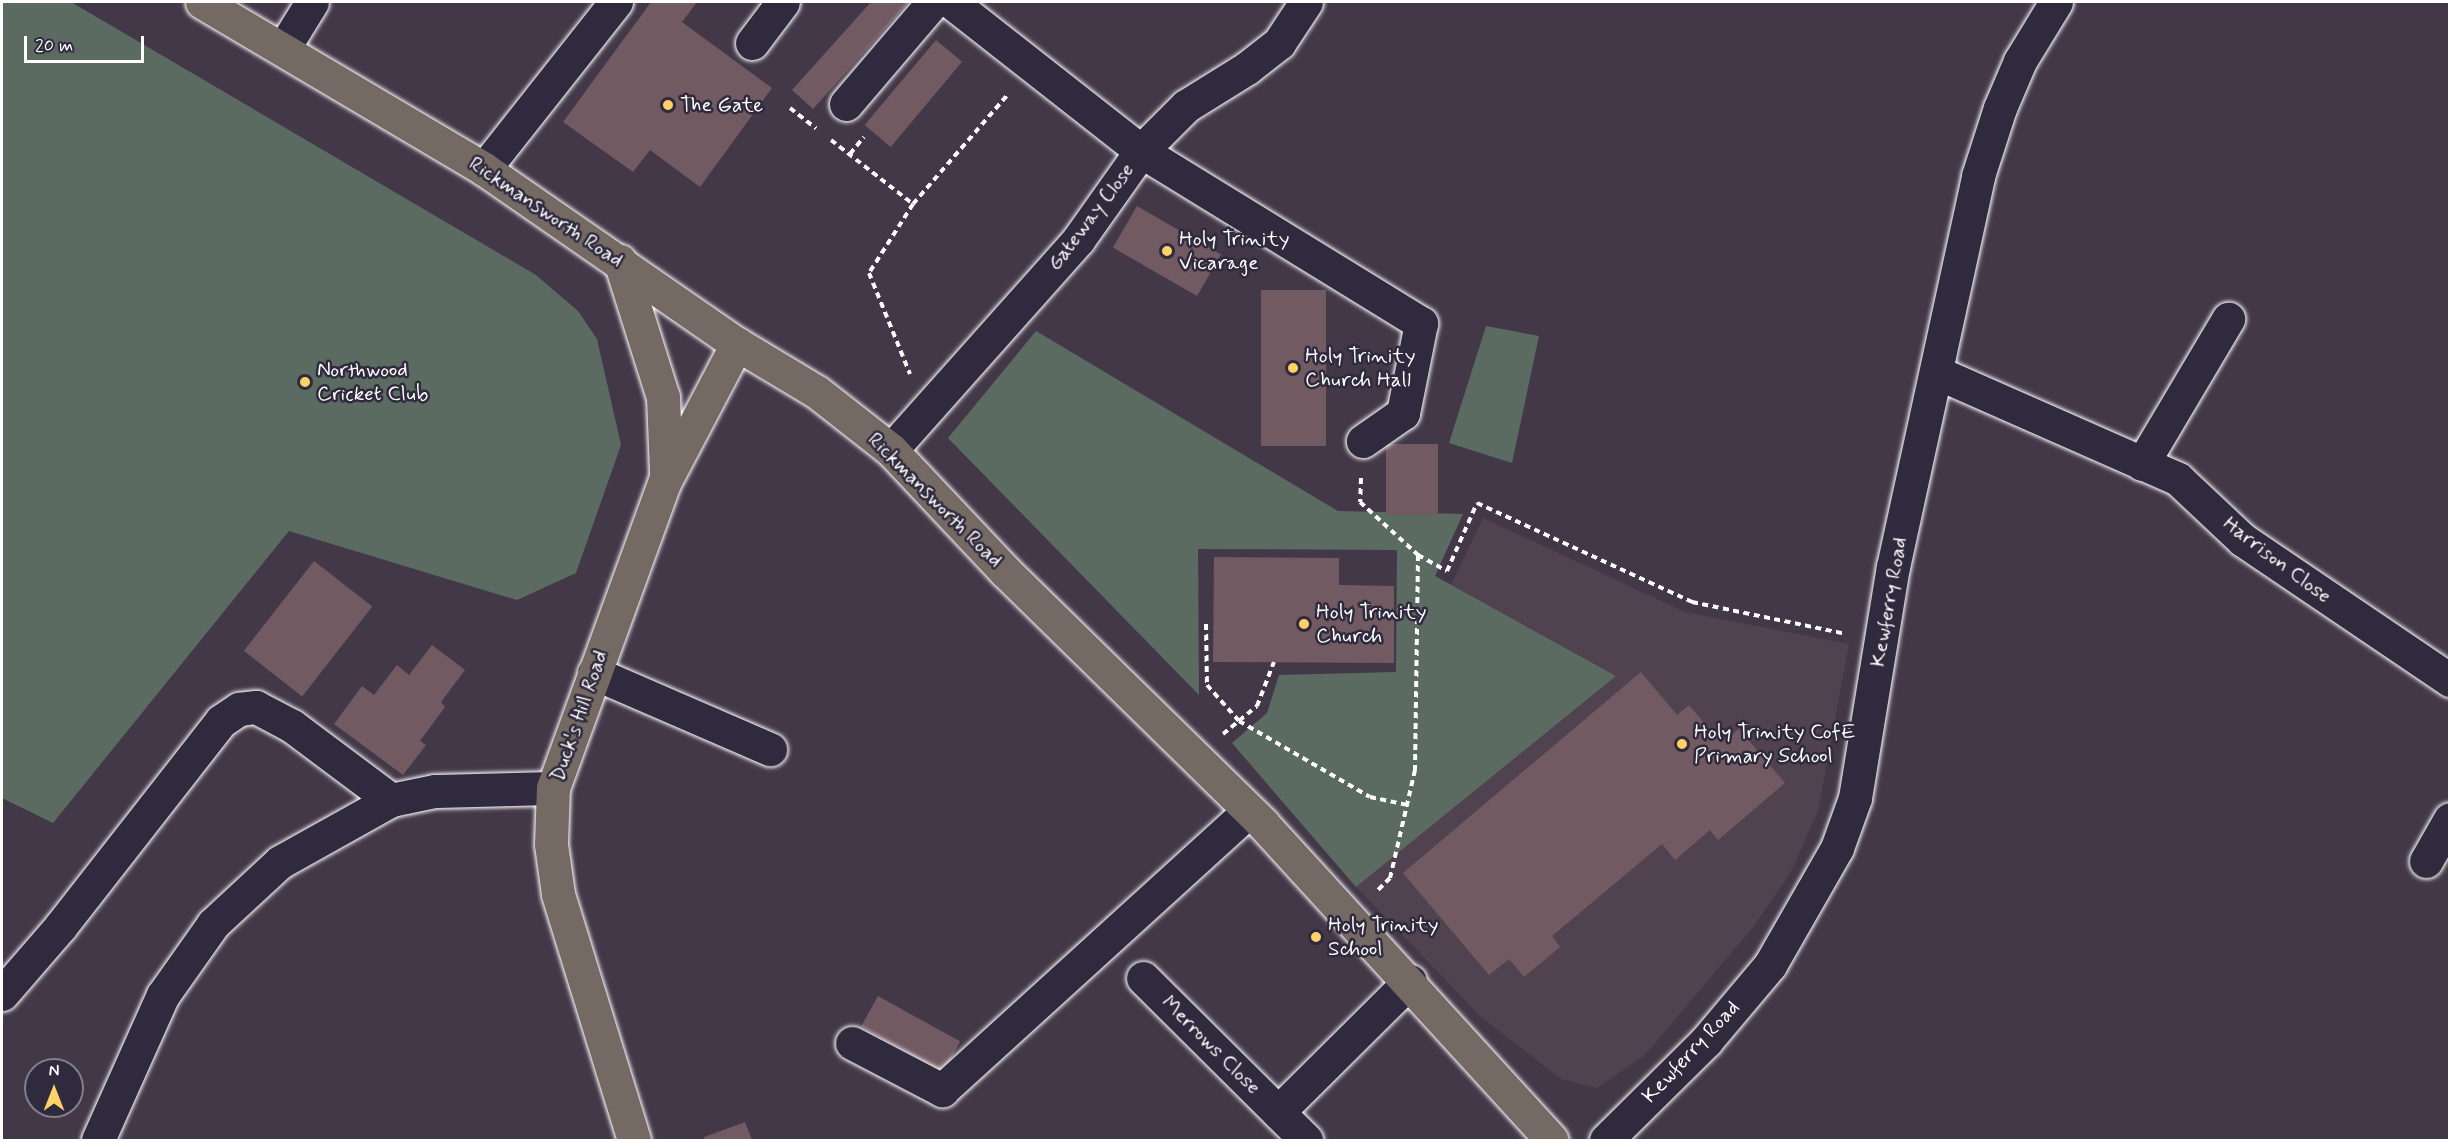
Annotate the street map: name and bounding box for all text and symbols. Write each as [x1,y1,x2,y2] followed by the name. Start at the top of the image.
[27,24,147,62] scale bar
[35,34,73,58] text: 20 m
[680,92,758,118] place label: The Gate
[661,98,675,112] marker: The Gate
[464,151,628,273] street label: Rickmansworth Road
[1041,157,1141,277] street label: Gateway Close
[1179,226,1289,276] place label: Holy Trinity Vicarage
[1160,244,1174,258] marker: Holy Trinity Vicarage
[1305,343,1415,393] place label: Holy Trinity Church Hall
[317,357,428,407] place label: Northwood Cricket Club
[1286,361,1300,375] marker: Holy Trinity Church Hall
[298,375,312,389] marker: Northwood Cricket Club
[862,427,1008,573] street label: Rickmansworth Road
[2218,511,2336,609] street label: Harrison Close
[1865,535,1913,669] street label: Kewferry Road
[1316,599,1426,649] place label: Holy Trinity Church
[1297,617,1311,631] marker: Holy Trinity Church
[544,646,614,786] street label: Duck's Hill Road
[1694,719,1858,769] place label: Holy Trinity CofE Primary School
[1675,737,1689,751] marker: Holy Trinity CofE Primary School
[1328,912,1438,962] place label: Holy Trinity School
[1309,930,1323,944] marker: Holy Trinity School
[1156,990,1266,1100] street label: Merrows Close
[1637,995,1745,1109] street label: Kewferry Road
[24,1058,84,1118] north arrow
[49,1061,59,1082] text: N

